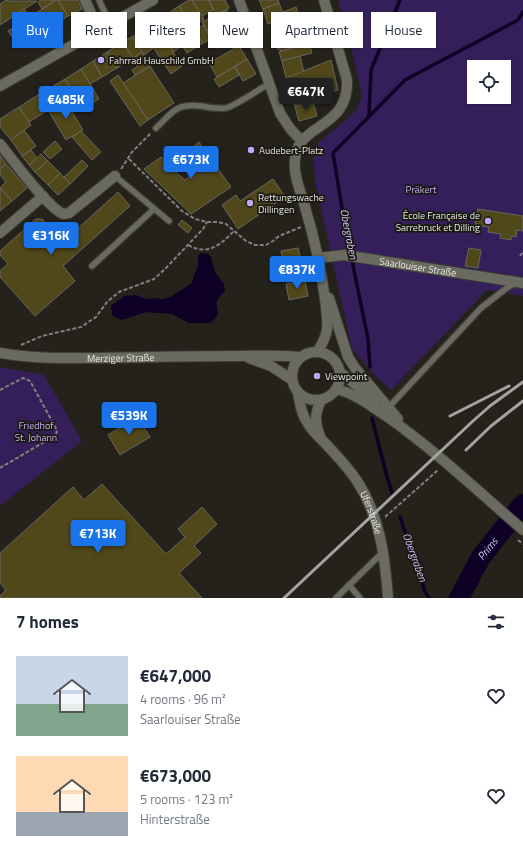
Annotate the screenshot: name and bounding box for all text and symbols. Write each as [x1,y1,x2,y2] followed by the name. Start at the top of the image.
[12,12,63,48] chip: Buy
[71,12,127,48] chip: Rent
[135,12,200,48] chip: Filters
[208,12,263,48] chip: New
[271,12,363,48] chip: Apartment
[371,12,436,48] chip: House
[109,53,214,68] place label: Fahrrad Hauschild GmbH
[96,55,106,65] marker: Fahrrad Hauschild GmbH
[467,60,511,104] map controls
[467,60,511,104] button: locate
[278,78,334,112] pin: €647K
[288,81,324,101] text: €647K
[38,86,94,120] pin: €485K
[48,89,84,109] text: €485K
[259,143,324,158] place label: Audebert-Platz
[246,145,256,155] marker: Audebert-Platz
[163,146,219,180] pin: €673K
[173,149,209,169] text: €673K
[405,182,437,197] park label: Präkert
[258,190,324,217] place label: Rettungswache Dillingen
[245,198,255,208] marker: Rettungswache Dillingen
[336,207,362,261] water label: Obergraben
[396,208,480,235] place label: École Française de Sarrebruck et Dilling
[483,216,493,226] marker: École Française de Sarrebruck et Dilling
[23,222,79,256] pin: €316K
[33,225,69,245] text: €316K
[378,254,457,280] street label: Saarlouiser Straße
[269,256,325,290] pin: €837K
[279,259,315,279] text: €837K
[87,350,155,366] street label: Merziger Straße
[325,369,368,384] place label: Viewpoint
[312,371,322,381] marker: Viewpoint
[101,402,157,436] pin: €539K
[111,405,147,425] text: €539K
[15,418,57,445] park label: Friedhof St. Johann
[356,488,386,536] street label: Uferstraße
[70,520,126,554] pin: €713K
[80,523,116,543] text: €713K
[399,530,431,584] water label: Obergraben
[473,533,502,564] water label: Prims
[16,609,79,635] text: 7 homes
[485,611,507,633] icon: filters
[140,663,211,689] text: €647,000
[48,672,96,720] icon: home
[485,685,507,707] icon: heart
[140,689,226,709] text: 4 rooms · 96 m²
[140,709,241,729] text: Saarlouiser Straße
[140,763,211,789] text: €673,000
[48,772,96,820] icon: home
[485,785,507,807] icon: heart
[140,789,233,809] text: 5 rooms · 123 m²
[140,809,210,829] text: Hinterstraße

